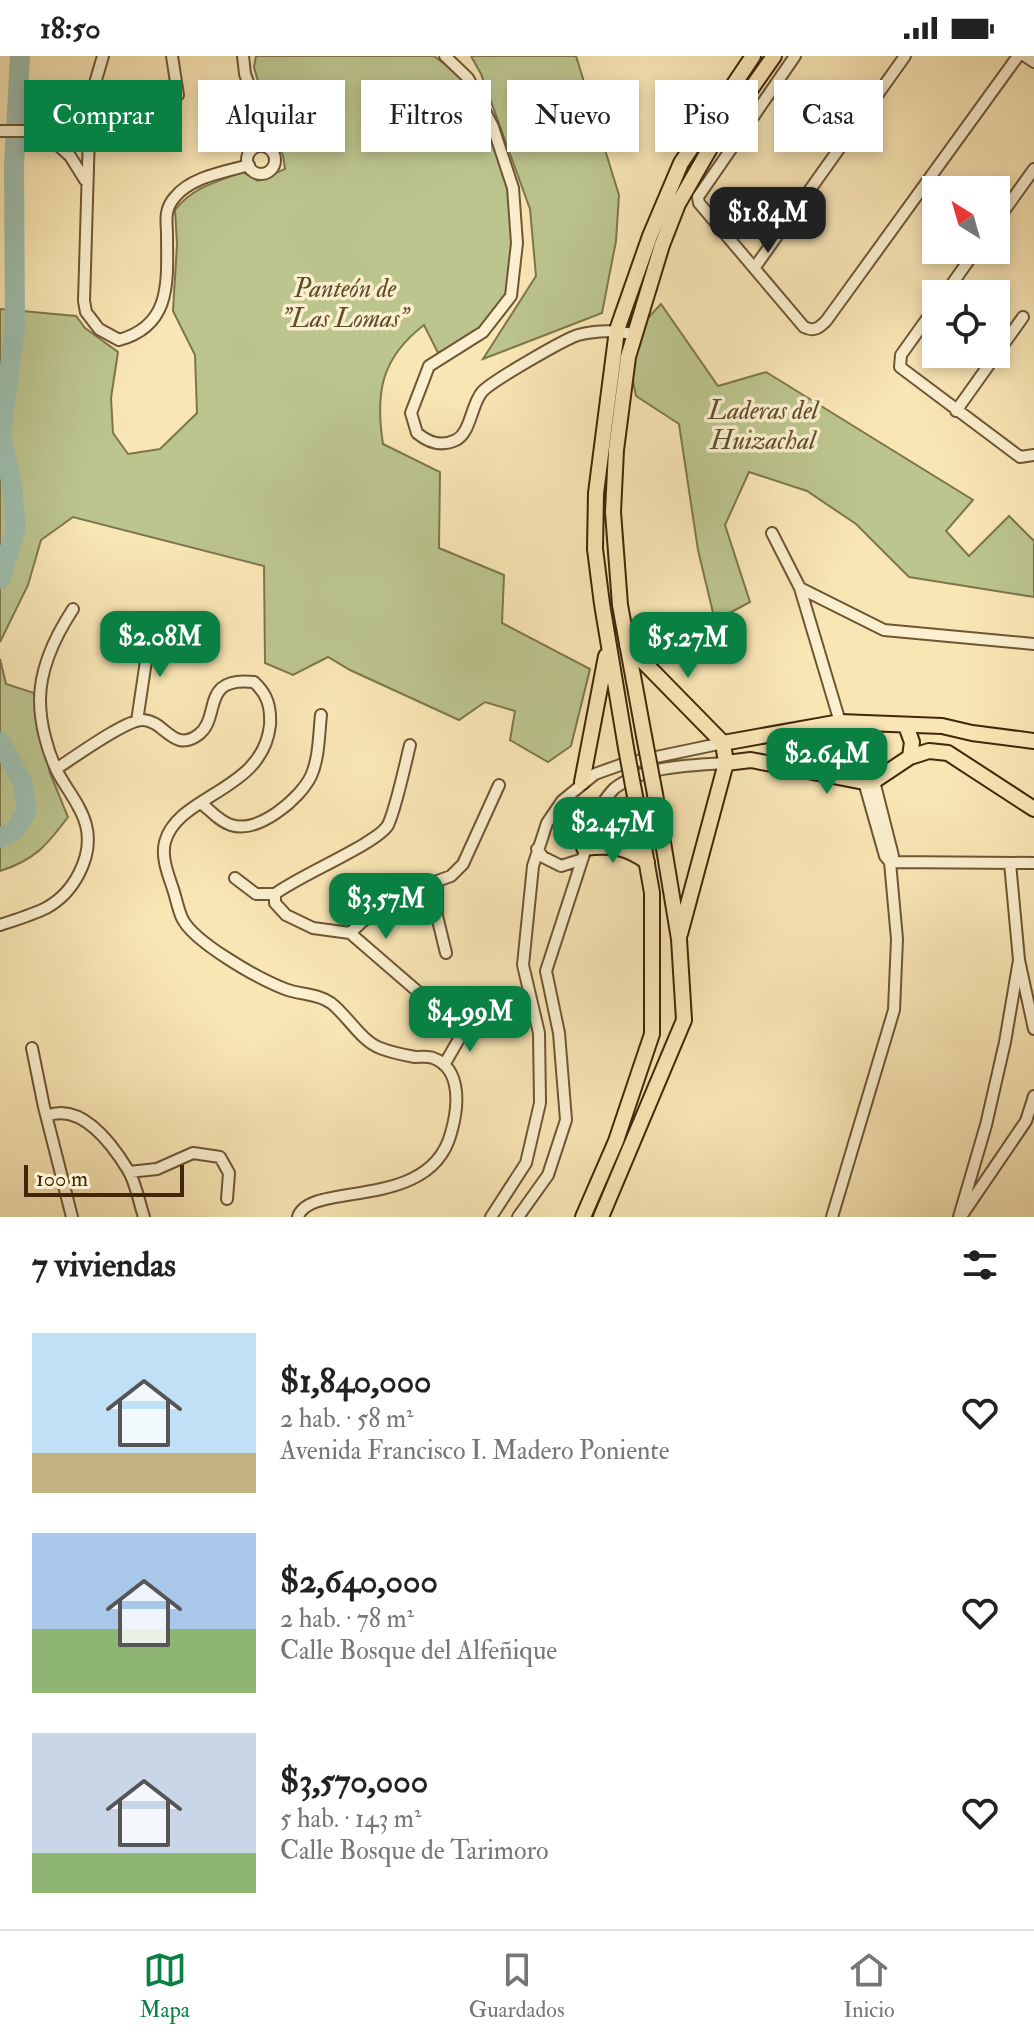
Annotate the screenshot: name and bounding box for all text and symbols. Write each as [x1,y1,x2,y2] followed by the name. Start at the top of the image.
[40,10,101,47] text: 18:50
[24,80,182,152] chip: Comprar
[198,80,345,152] chip: Alquilar
[361,80,491,152] chip: Filtros
[507,80,639,152] chip: Nuevo
[655,80,758,152] chip: Piso
[774,80,883,152] chip: Casa
[922,176,1010,264] north arrow
[922,176,1010,368] map controls
[703,187,833,255] pin: $1.84M
[728,197,808,229] text: $1.84M
[282,273,411,335] park label: Panteón de "Las Lomas"
[922,280,1010,368] button: locate
[707,395,820,457] park label: Laderas del Huizachal
[95,611,225,679] pin: $2.08M
[623,612,753,680] pin: $5.27M
[118,621,202,653] text: $2.08M
[648,622,728,654] text: $5.27M
[762,728,892,796] pin: $2.64M
[784,738,870,770] text: $2.64M
[548,797,678,865] pin: $2.47M
[571,807,655,839] text: $2.47M
[321,873,451,941] pin: $3.57M
[347,883,425,915] text: $3.57M
[405,986,535,1054] pin: $4.99M
[427,996,513,1028] text: $4.99M
[24,1161,184,1197] scale bar
[36,1165,88,1193] text: 100 m
[958,1243,1002,1287] icon: filters
[32,1244,176,1287] text: 7 viviendas
[280,1360,432,1403] text: $1,840,000
[96,1365,192,1461] icon: home
[958,1391,1002,1435] icon: heart
[280,1403,413,1435] text: 2 hab. · 58 m²
[280,1435,670,1467] text: Avenida Francisco I. Madero Poniente
[280,1560,438,1603] text: $2,640,000
[96,1565,192,1661] icon: home
[958,1591,1002,1635] icon: heart
[280,1603,414,1635] text: 2 hab. · 78 m²
[280,1635,557,1667] text: Calle Bosque del Alfeñique
[280,1760,428,1803] text: $3,570,000
[96,1765,192,1861] icon: home
[958,1791,1002,1835] icon: heart
[280,1803,421,1835] text: 5 hab. · 143 m²
[280,1835,549,1867] text: Calle Bosque de Tarimoro
[139,1948,190,2024] tab: Mapa
[469,1948,565,2024] tab: Guardados
[843,1948,895,2024] tab: Inicio

